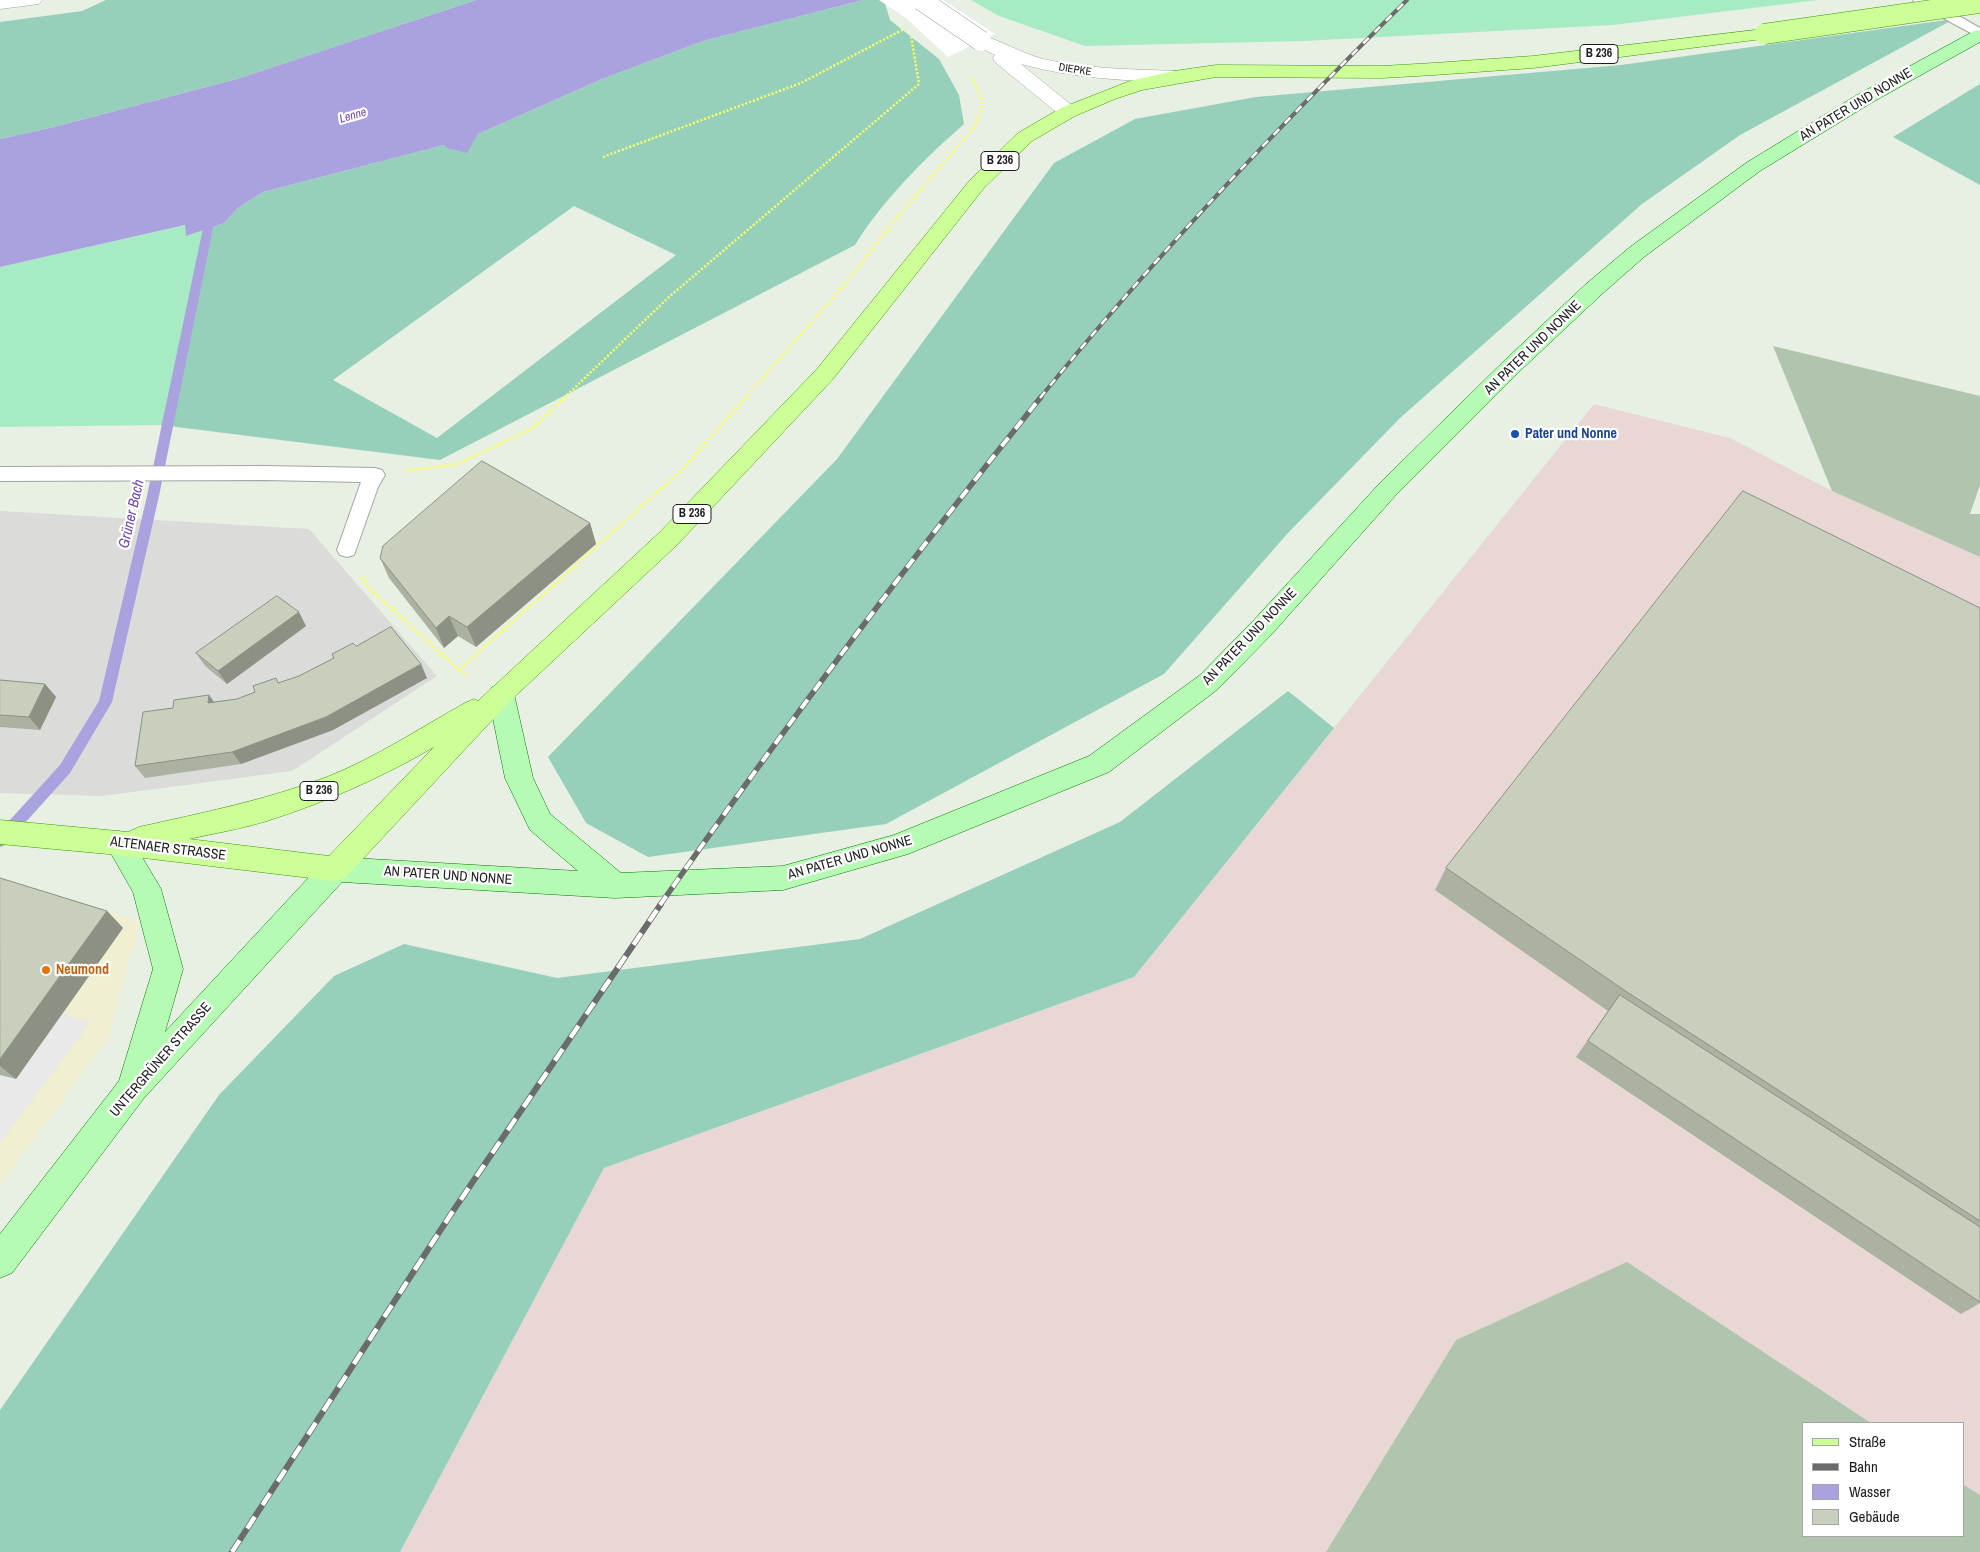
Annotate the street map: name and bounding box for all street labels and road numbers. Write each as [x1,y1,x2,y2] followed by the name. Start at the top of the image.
[1580,44,1618,64] road number: B 236
[1058,61,1092,79] street label: DIEPKE
[1797,65,1915,145] street label: AN PATER UND NONNE
[981,152,1019,170] road number: B 236
[1481,297,1585,399] street label: AN PATER UND NONNE
[673,504,711,524] road number: B 236
[1199,585,1301,689] street label: AN PATER UND NONNE
[300,781,338,800] road number: B 236
[786,832,914,884] street label: AN PATER UND NONNE
[109,834,227,864] street label: ALTENAER STRASSE
[383,863,513,889] street label: AN PATER UND NONNE
[107,999,215,1121] street label: UNTERGRÜNER STRASSE

